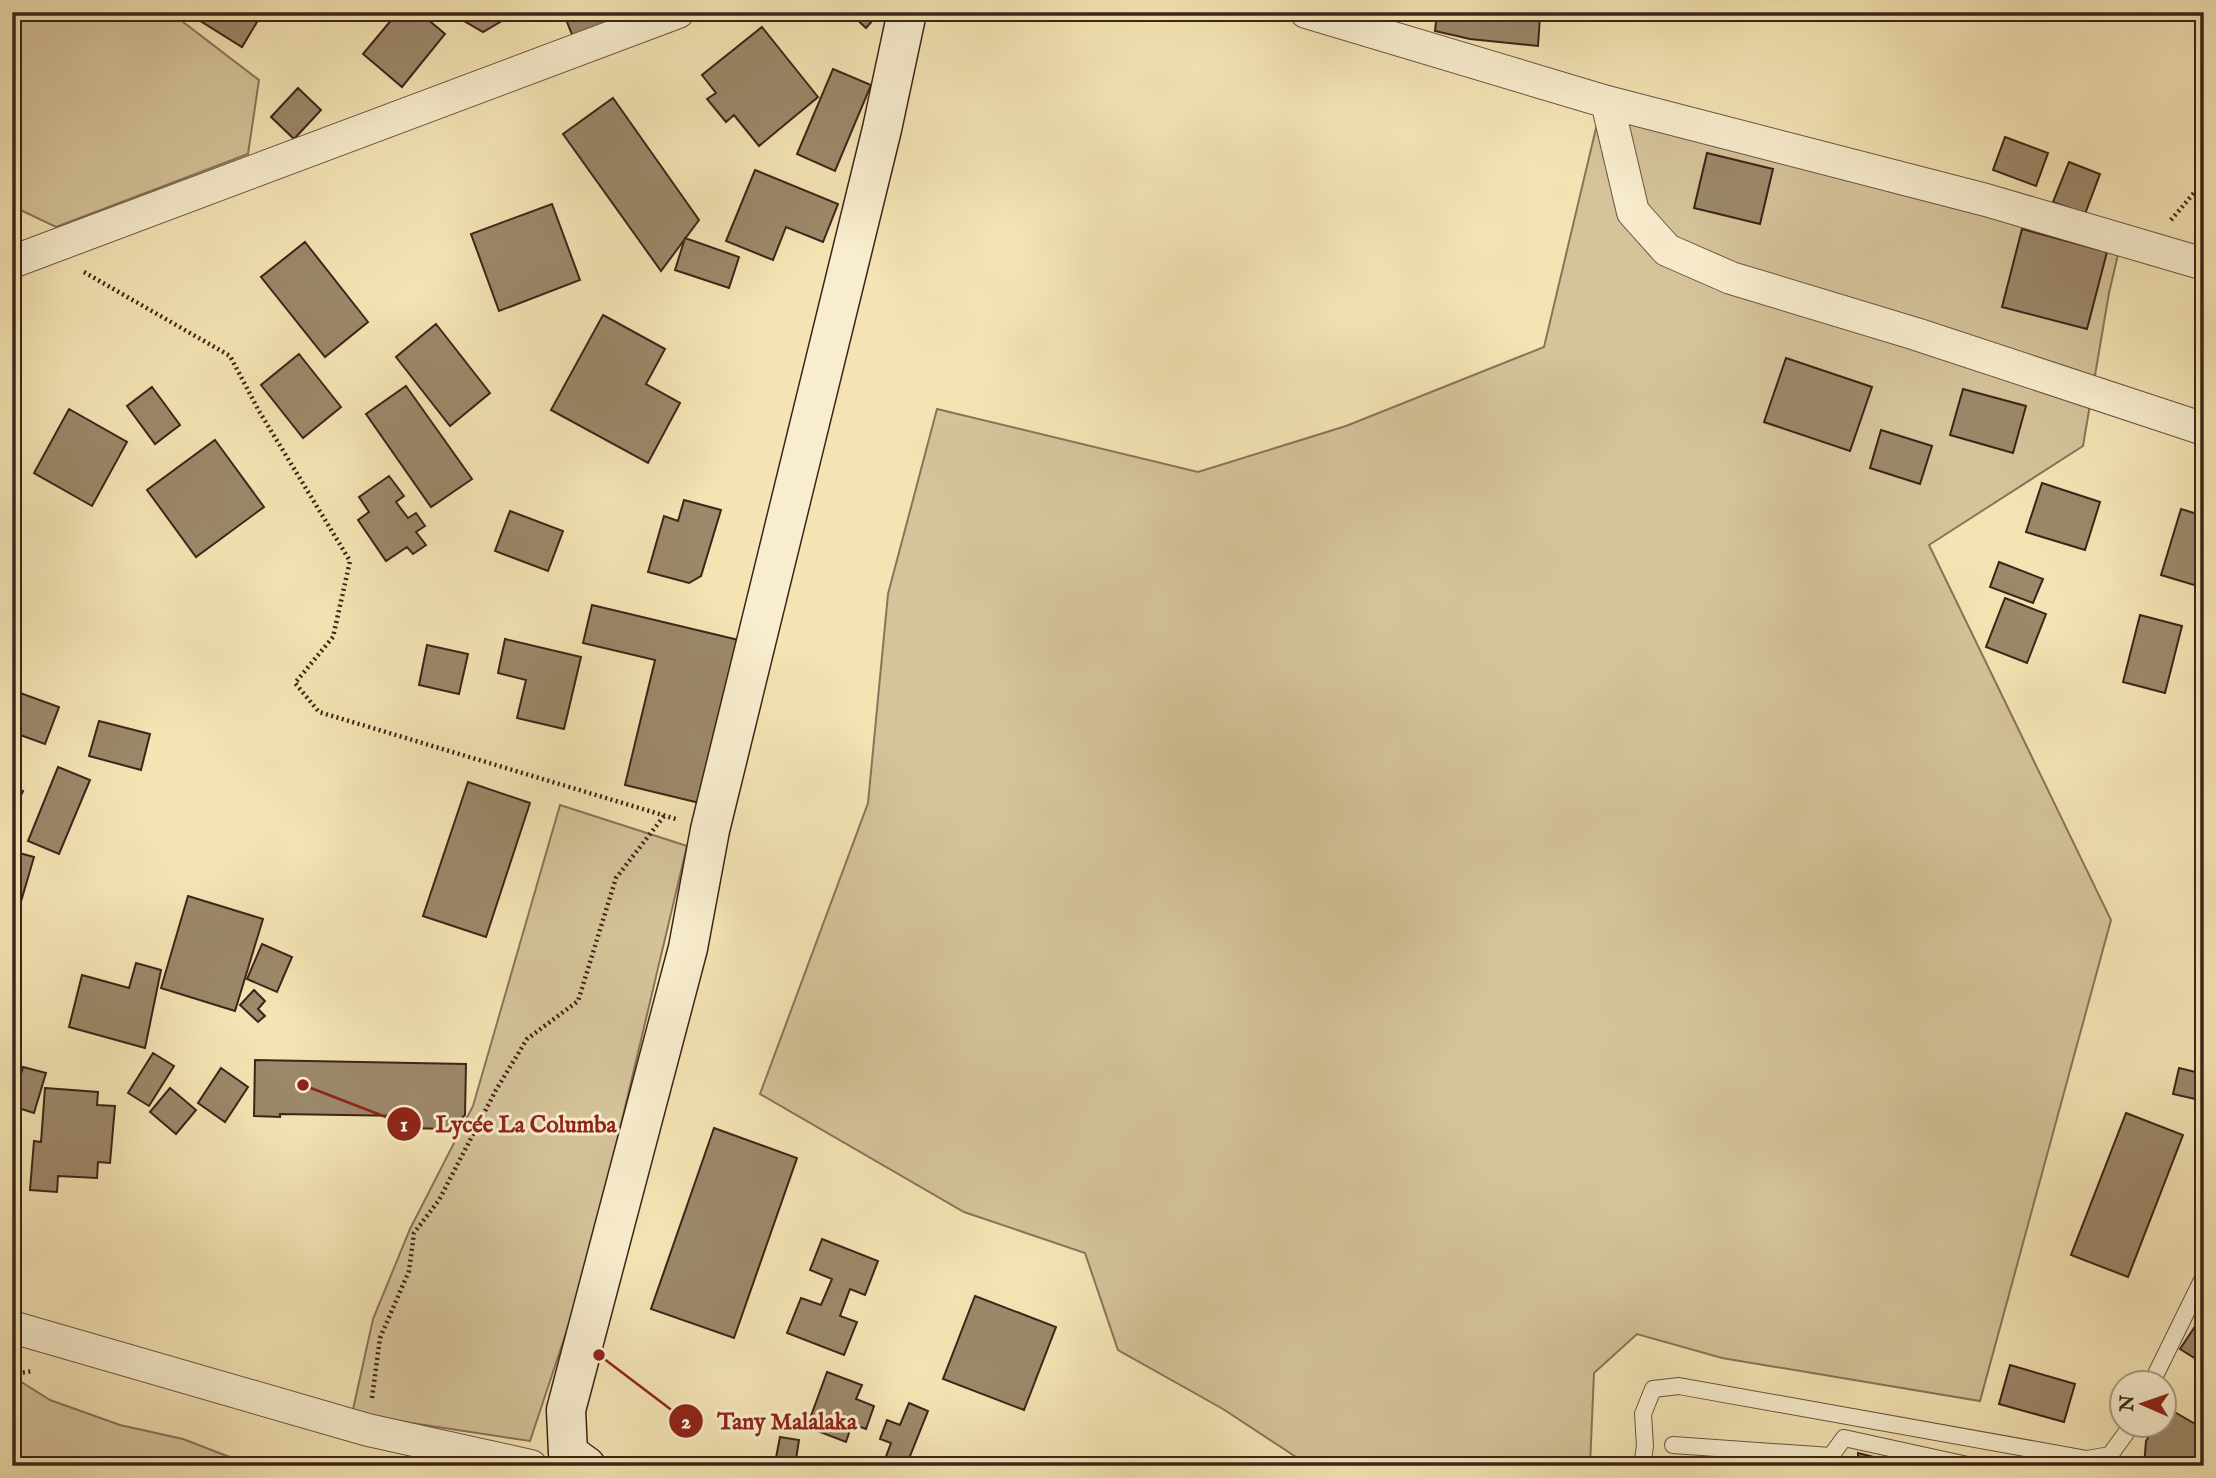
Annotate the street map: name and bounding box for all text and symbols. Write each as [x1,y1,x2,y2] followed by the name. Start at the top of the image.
[386,1102,630,1146] callout: Lycée La Columba
[435,1111,618,1140] text: Lycée La Columba
[400,1112,408,1139] text: 1
[2108,1370,2178,1440] north arrow
[2116,1394,2140,1413] text: N
[668,1399,871,1443] callout: Tany Malalaka
[716,1408,858,1437] text: Tany Malalaka
[681,1409,691,1436] text: 2

